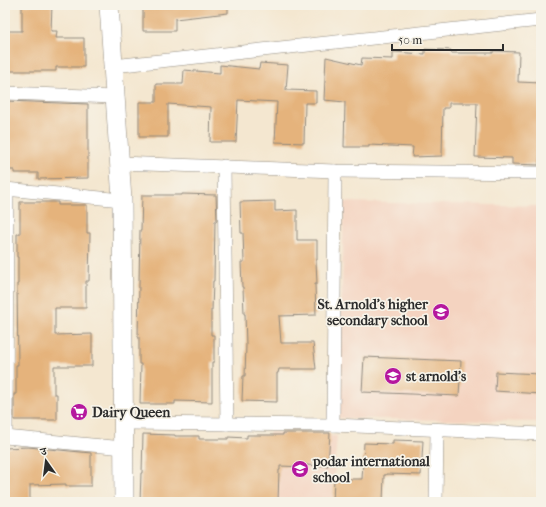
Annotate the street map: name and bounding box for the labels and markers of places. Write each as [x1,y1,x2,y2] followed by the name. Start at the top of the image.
[317,296,429,329] place label: St. Arnold's higher secondary school
[431,302,451,322] school or university icon: St. Arnold's higher secondary school
[383,366,403,386] school or university icon: st arnold's
[406,368,467,385] place label: st arnold's
[69,402,89,422] supermarket icon: Dairy Queen
[92,404,171,421] place label: Dairy Queen
[312,453,430,486] place label: podar international school
[290,459,310,479] school or university icon: podar international school

